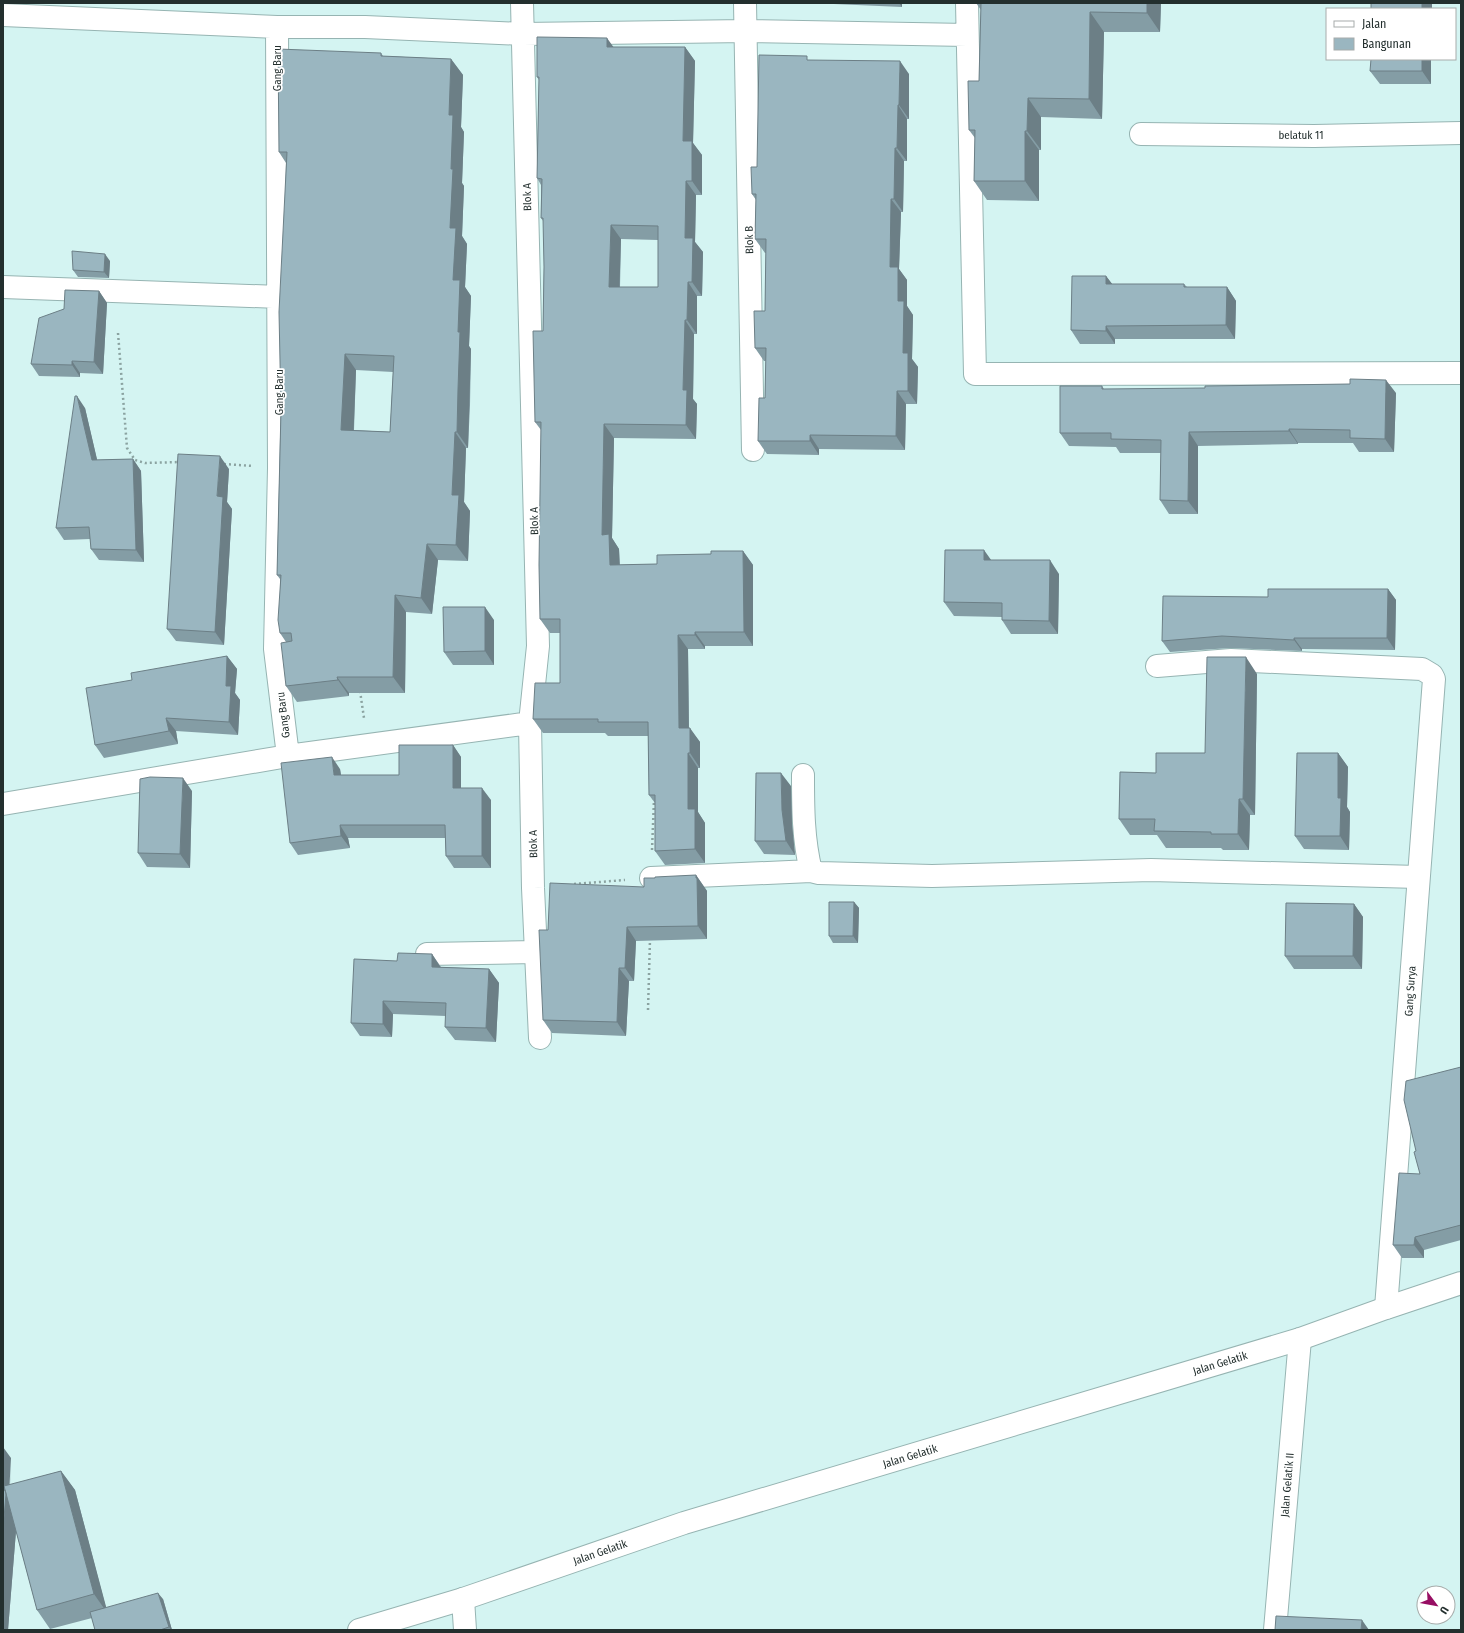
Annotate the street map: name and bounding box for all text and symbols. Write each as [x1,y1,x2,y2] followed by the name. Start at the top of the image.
[1326,8,1456,60] legend
[1362,17,1386,31] text: Jalan
[1362,37,1411,51] text: Bangunan
[271,45,284,91] street label: Gang Baru
[1278,129,1324,142] street label: belatuk 11
[521,183,534,211] street label: Blok A
[743,226,756,254] street label: Blok B
[273,369,286,415] street label: Gang Baru
[528,507,541,535] street label: Blok A
[274,691,293,739] street label: Gang Baru
[527,830,540,858] street label: Blok A
[1402,965,1419,1017] street label: Gang Surya
[1191,1349,1250,1378] street label: Jalan Gelatik
[881,1442,940,1471] street label: Jalan Gelatik
[1278,1452,1297,1518] street label: Jalan Gelatik II
[571,1537,630,1568] street label: Jalan Gelatik
[1416,1585,1456,1625] north arrow
[1437,1604,1451,1616] text: U

